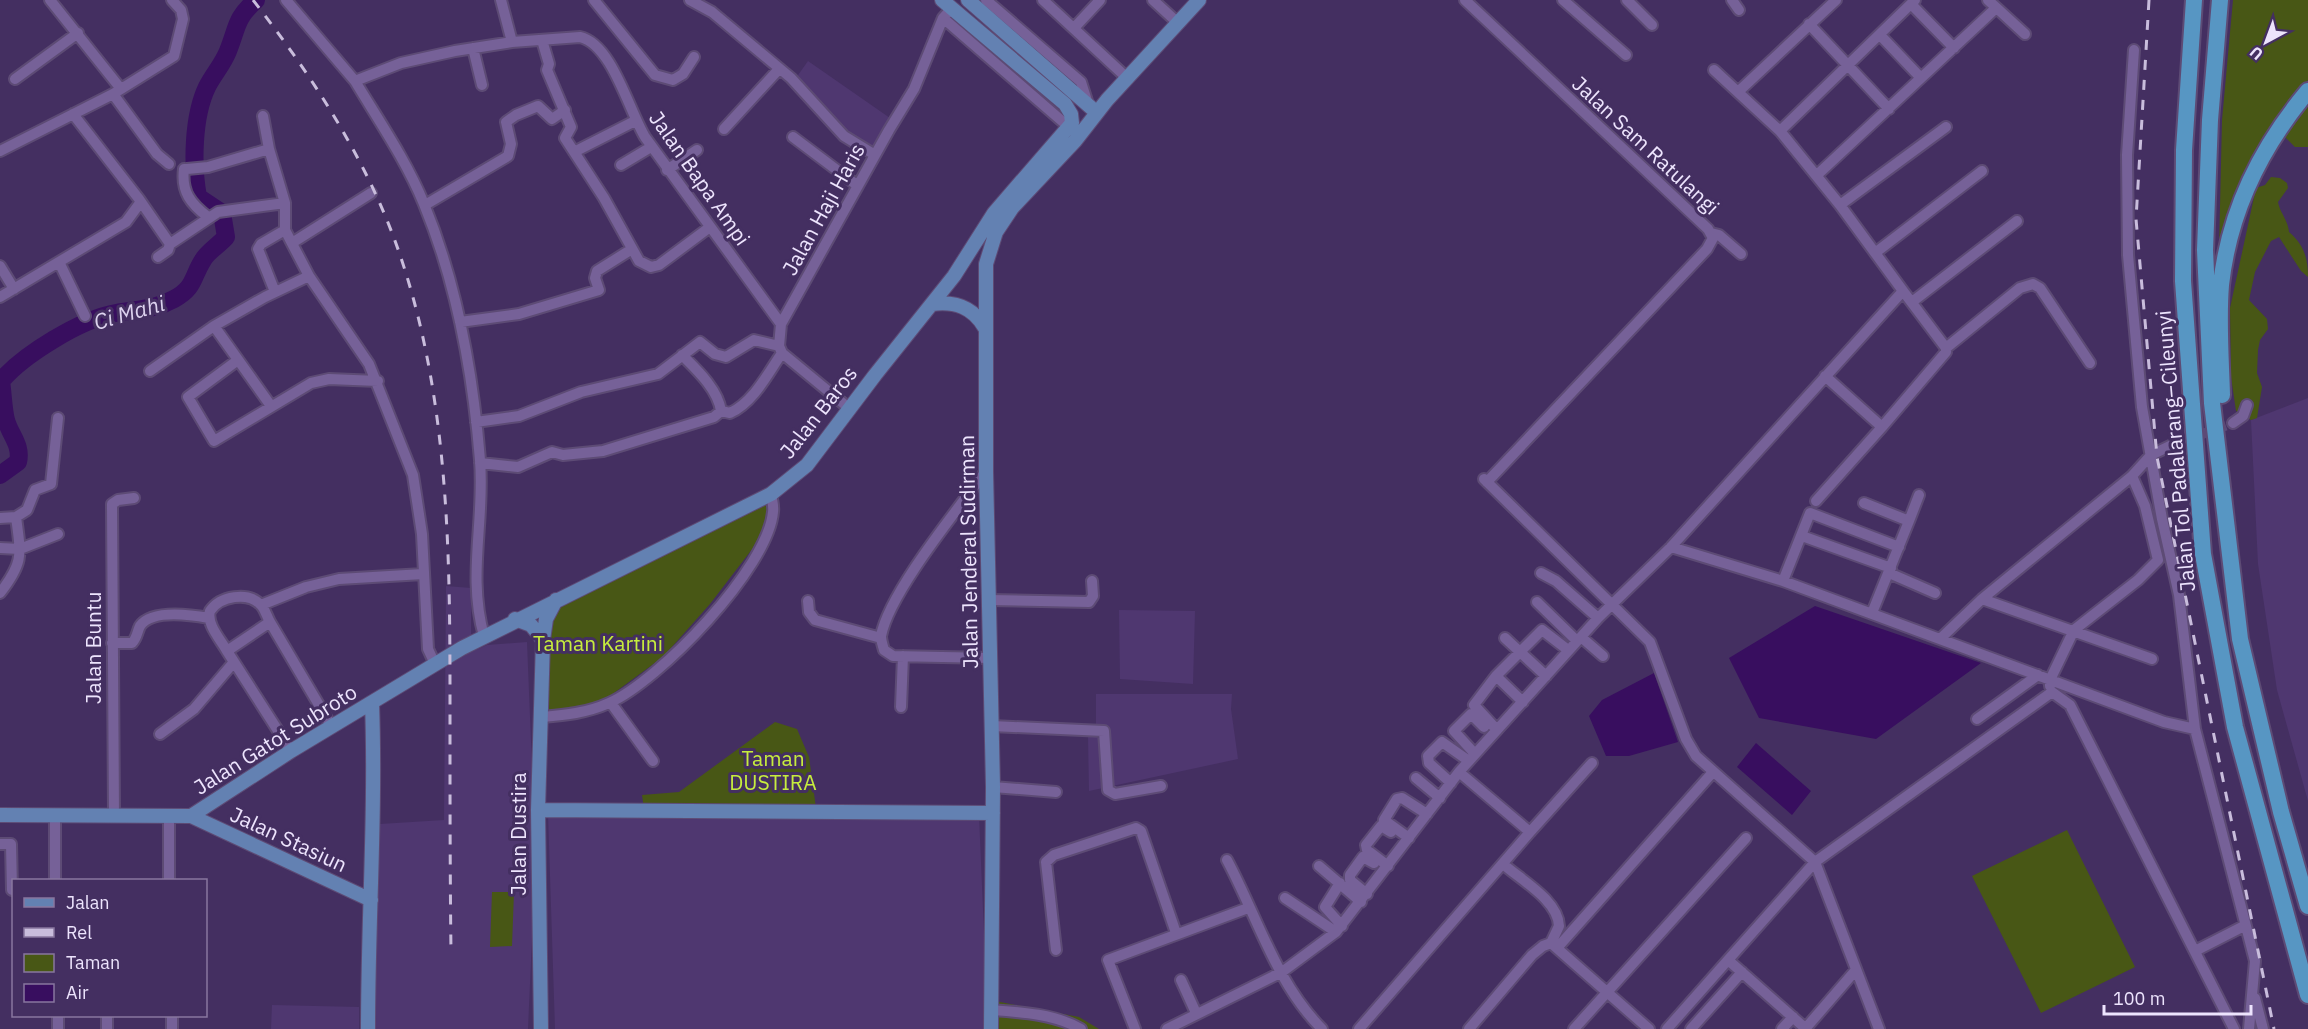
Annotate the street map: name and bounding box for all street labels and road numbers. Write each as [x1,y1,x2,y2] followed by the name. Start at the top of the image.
[1566,70,1726,220] street label: Jalan Sam Ratulangi
[643,105,757,251] street label: Jalan Bapa Ampi
[775,138,871,280] street label: Jalan Haji Haris
[2149,309,2201,593] street label: Jalan Tol Padalarang–Cileunyi
[773,360,863,464] street label: Jalan Baros
[952,435,984,669] street label: Jalan Jenderal Sudirman
[79,592,107,704] street label: Jalan Buntu
[188,677,362,801] street label: Jalan Gatot Subroto
[504,772,532,896] street label: Jalan Dustira
[226,800,352,878] street label: Jalan Stasiun

